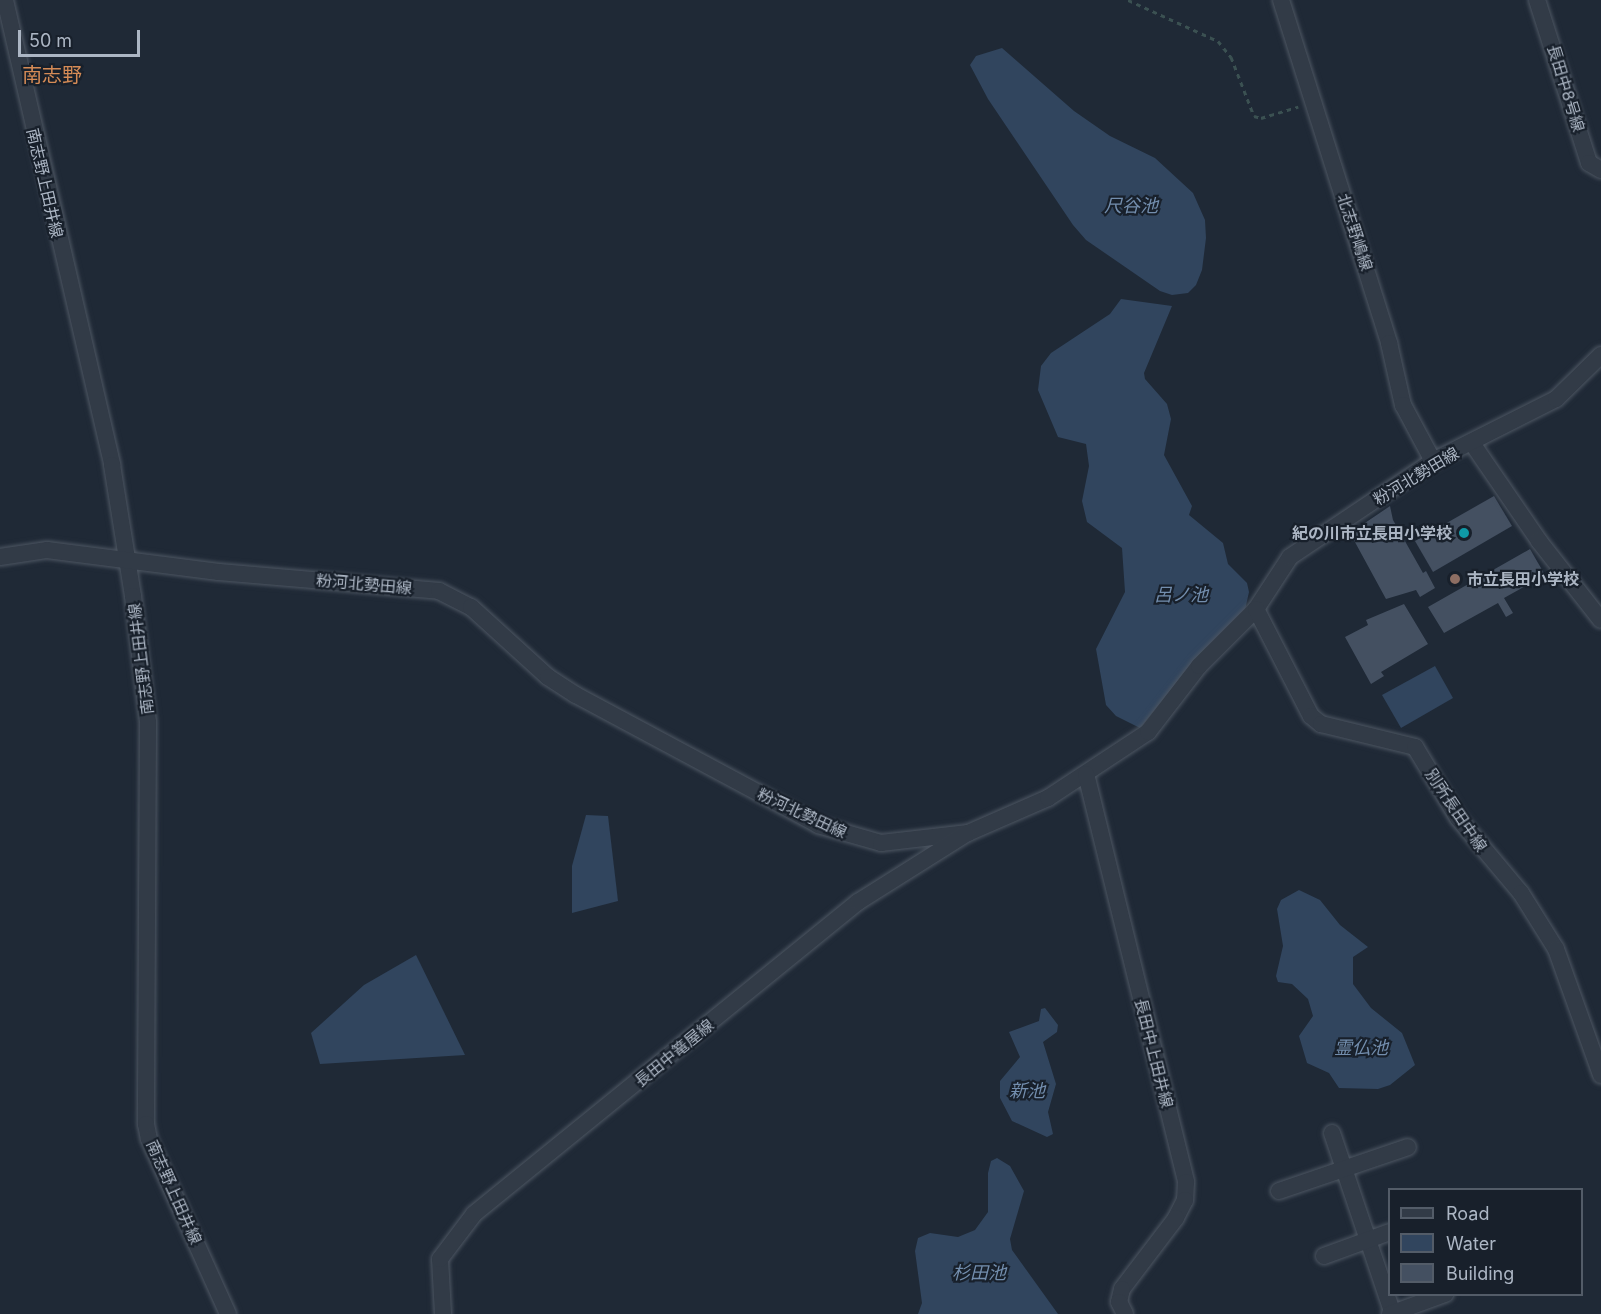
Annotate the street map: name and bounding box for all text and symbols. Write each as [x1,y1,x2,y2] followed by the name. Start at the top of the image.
[21,18,142,56] scale bar
[29,30,72,51] text: 50 m
[1544,42,1588,134] street label: 長田中8号線
[22,63,82,87] district label: 南志野
[23,126,67,240] street label: 南志野上田井線
[1334,191,1376,273] street label: 北志野嶋線
[1104,195,1158,217] water label: 尺谷池
[1370,443,1462,509] street label: 粉河北勢田線
[1292,523,1452,543] place label: 紀の川市立長田小学校
[1457,526,1471,540] marker: 紀の川市立長田小学校
[1467,569,1579,589] place label: 市立長田小学校
[315,570,413,598] street label: 粉河北勢田線
[1448,572,1462,586] marker: 市立長田小学校
[1154,584,1208,606] water label: 呂ノ池
[125,602,157,716] street label: 南志野上田井線
[1421,765,1491,855] street label: 別所長田中線
[754,784,850,842] street label: 粉河北勢田線
[1131,996,1177,1110] street label: 長田中上田井線
[631,1015,717,1091] street label: 長田中篭屋線
[1334,1037,1388,1059] water label: 霊仏池
[1009,1080,1045,1102] water label: 新池
[142,1137,206,1247] street label: 南志野上田井線
[1388,1188,1583,1296] legend
[1446,1203,1489,1224] text: Road
[1446,1233,1496,1254] text: Water
[952,1262,1006,1284] water label: 杉田池
[1446,1263,1514,1284] text: Building

